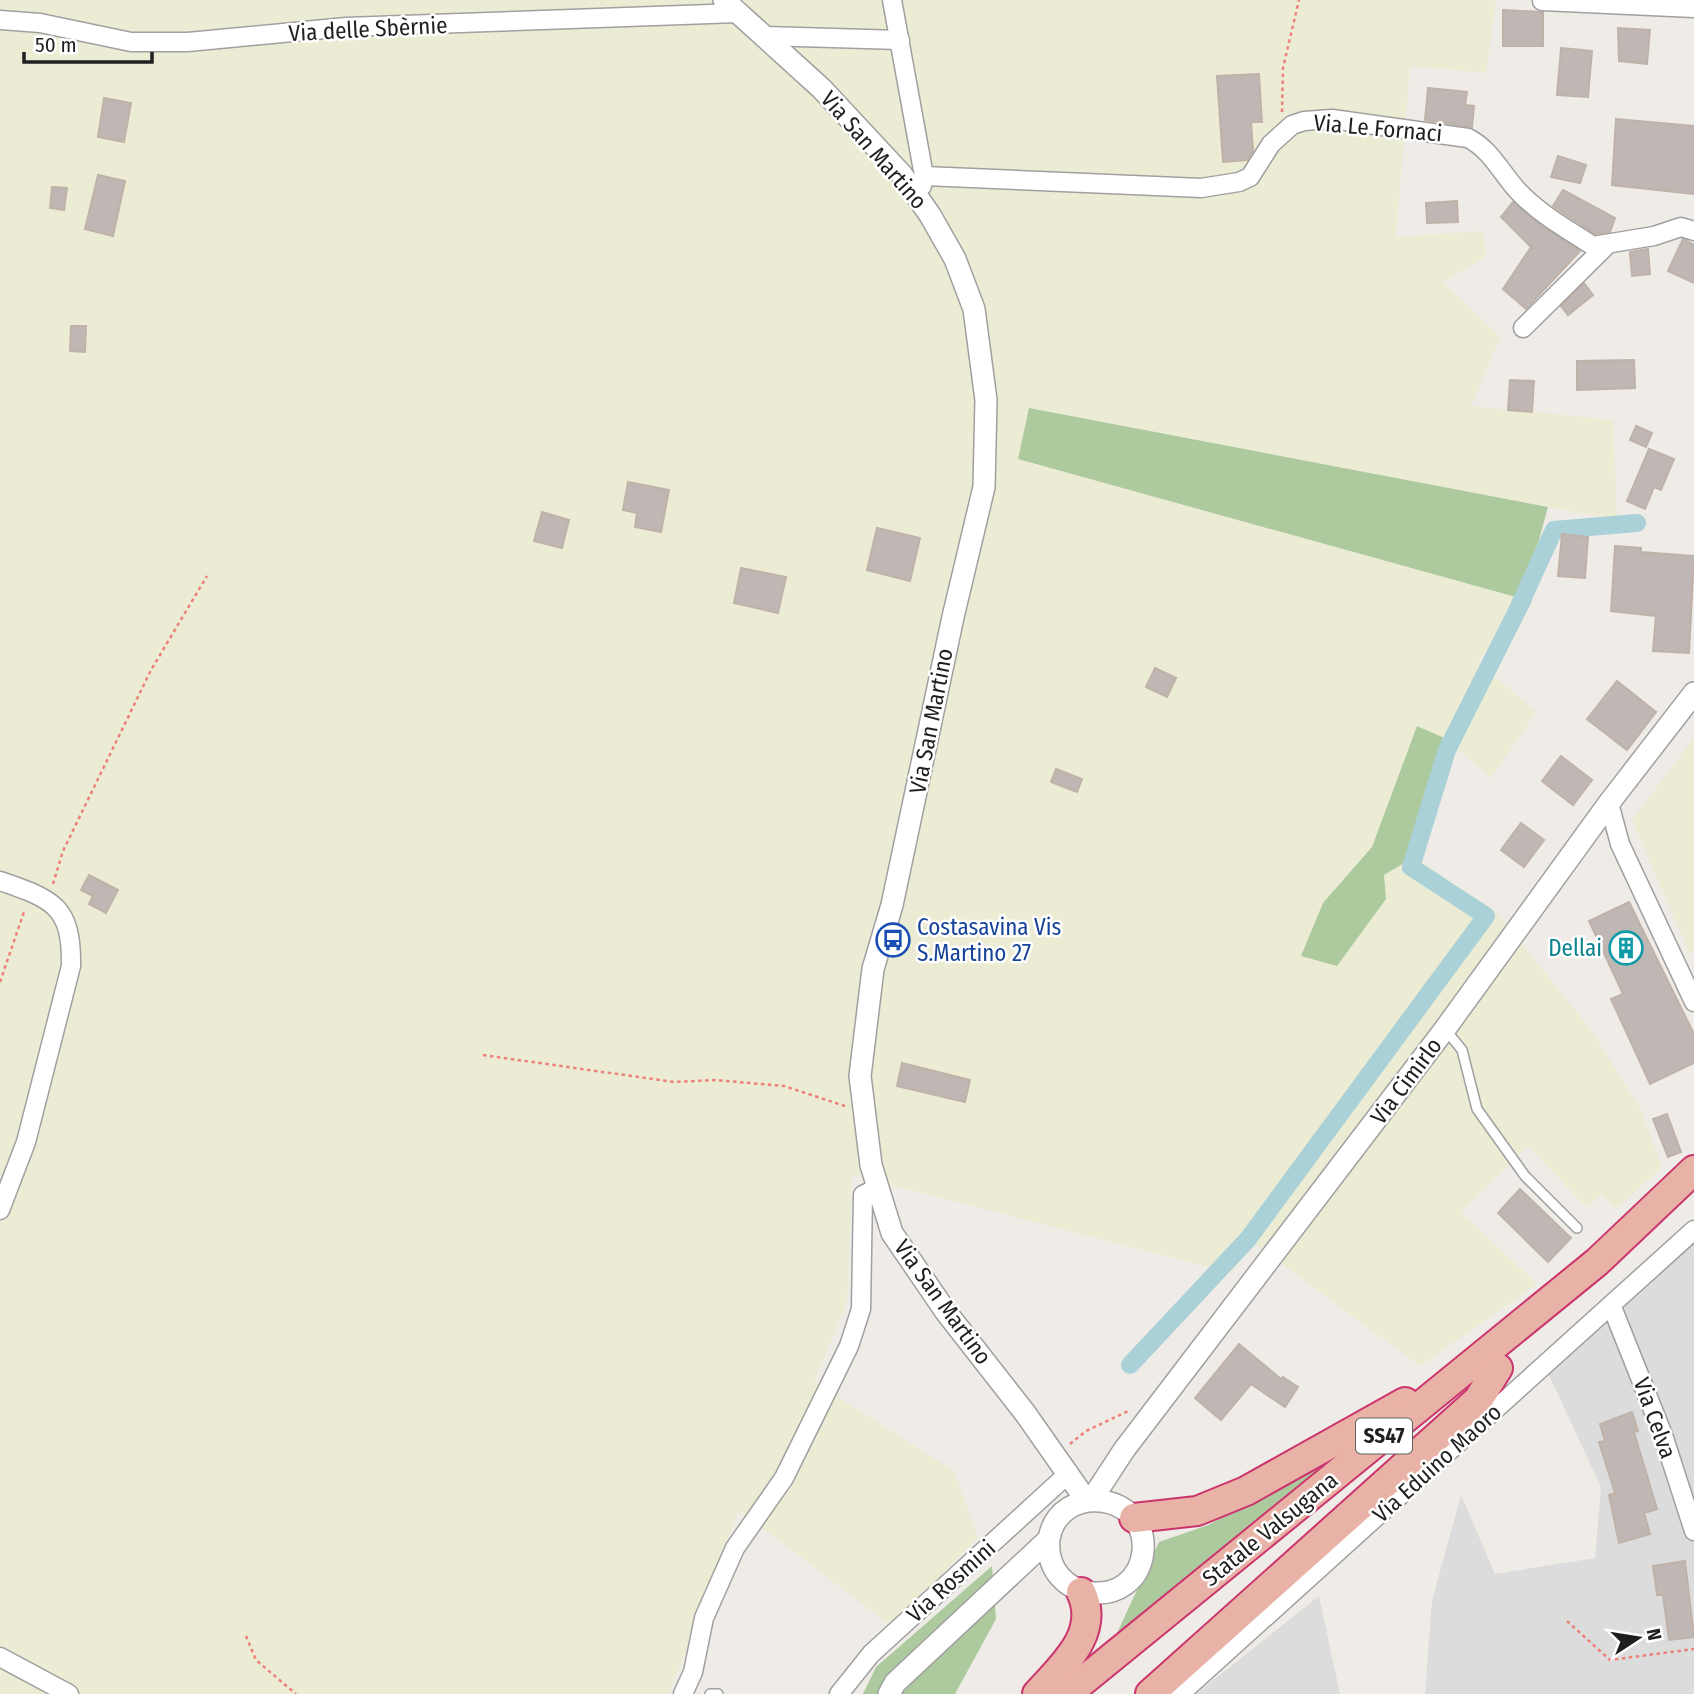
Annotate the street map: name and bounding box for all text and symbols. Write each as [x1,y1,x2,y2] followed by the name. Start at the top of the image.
[288,11,448,47] street label: Via delle Sbèrnie
[24,21,152,65] scale bar
[35,32,77,58] text: 50 m
[815,85,933,215] street label: Via San Martino
[1312,108,1444,148] street label: Via Le Fornaci
[903,646,959,796] street label: Via San Martino
[917,913,1062,967] place label: Costasavina Vis S.Martino 27
[874,921,912,959] bus stop icon: Costasavina Vis S.Martino 27
[1607,929,1645,967] building icon: Dellai
[1548,934,1602,962] place label: Dellai
[1364,1032,1448,1130] street label: Via Cimirlo
[888,1234,998,1370] street label: Via San Martino
[1628,1374,1682,1462] street label: Via Celva
[1367,1398,1507,1528] street label: Via Eduino Maoro
[1356,1418,1412,1454] road number: SS47
[1197,1466,1343,1592] street label: Statale Valsugana
[901,1534,1001,1628] street label: Via Rosmini
[1603,1603,1673,1673] north arrow
[1642,1627,1667,1643] text: N

